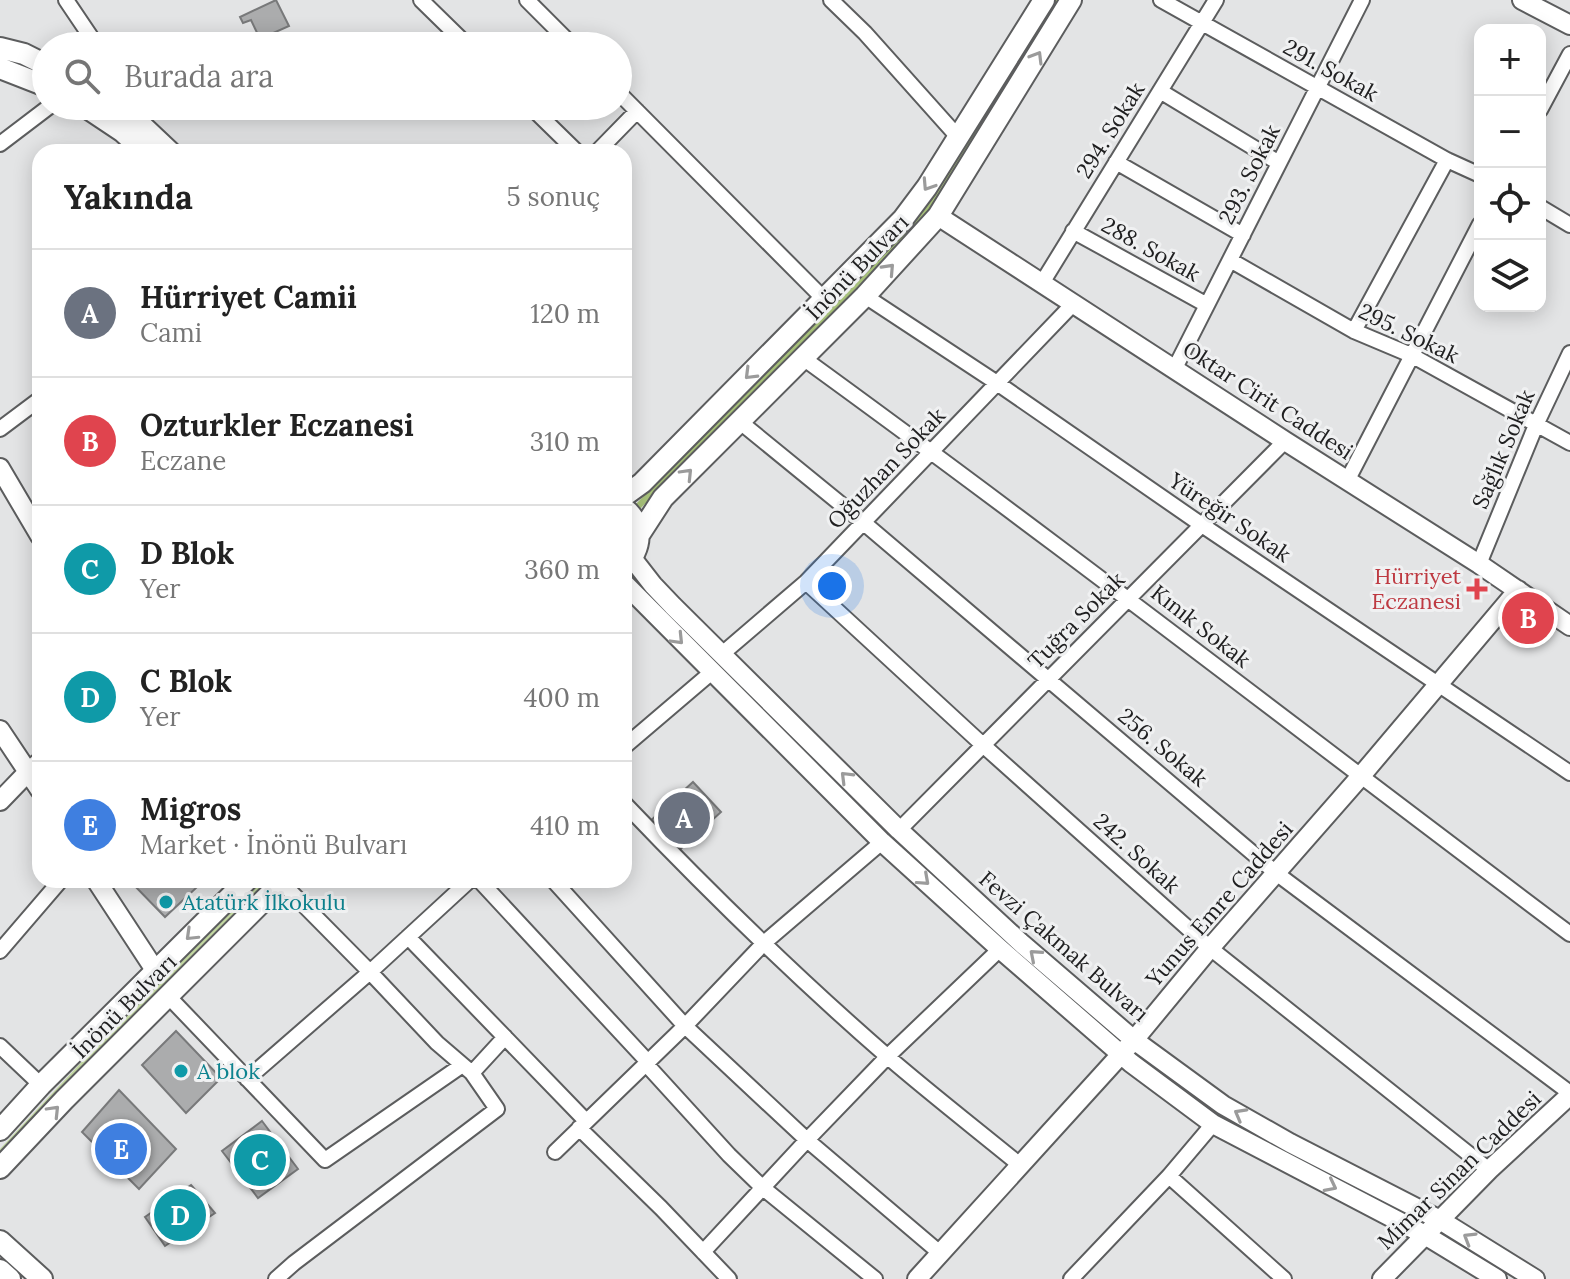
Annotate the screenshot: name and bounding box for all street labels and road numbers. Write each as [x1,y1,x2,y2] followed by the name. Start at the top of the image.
[1279,33,1383,108] street label: 291. Sokak
[1070,77,1151,183] street label: 294. Sokak
[1212,119,1286,229] street label: 293. Sokak
[800,208,914,326] street label: İnönü Bulvarı
[1097,211,1205,288] street label: 288. Sokak
[1354,297,1464,369] street label: 295. Sokak
[1178,335,1358,465] street label: Oktar Cirit Caddesi
[1465,385,1541,513] street label: Sağlık Sokak
[821,401,951,535] street label: Oğuzhan Sokak
[1163,465,1297,568] street label: Yüreğir Sokak
[1022,565,1131,674] street label: Tuğra Sokak
[1146,578,1257,674] street label: Kınık Sokak
[1113,702,1214,793] street label: 256. Sokak
[1088,807,1186,899] street label: 242. Sokak
[1139,815,1299,993] street label: Yunus Emre Caddesi
[973,865,1155,1027] street label: Fevzi Çakmak Bulvarı
[66,948,182,1064] street label: İnönü Bulvarı
[1371,1085,1547,1255] street label: Mimar Sinan Caddesi

